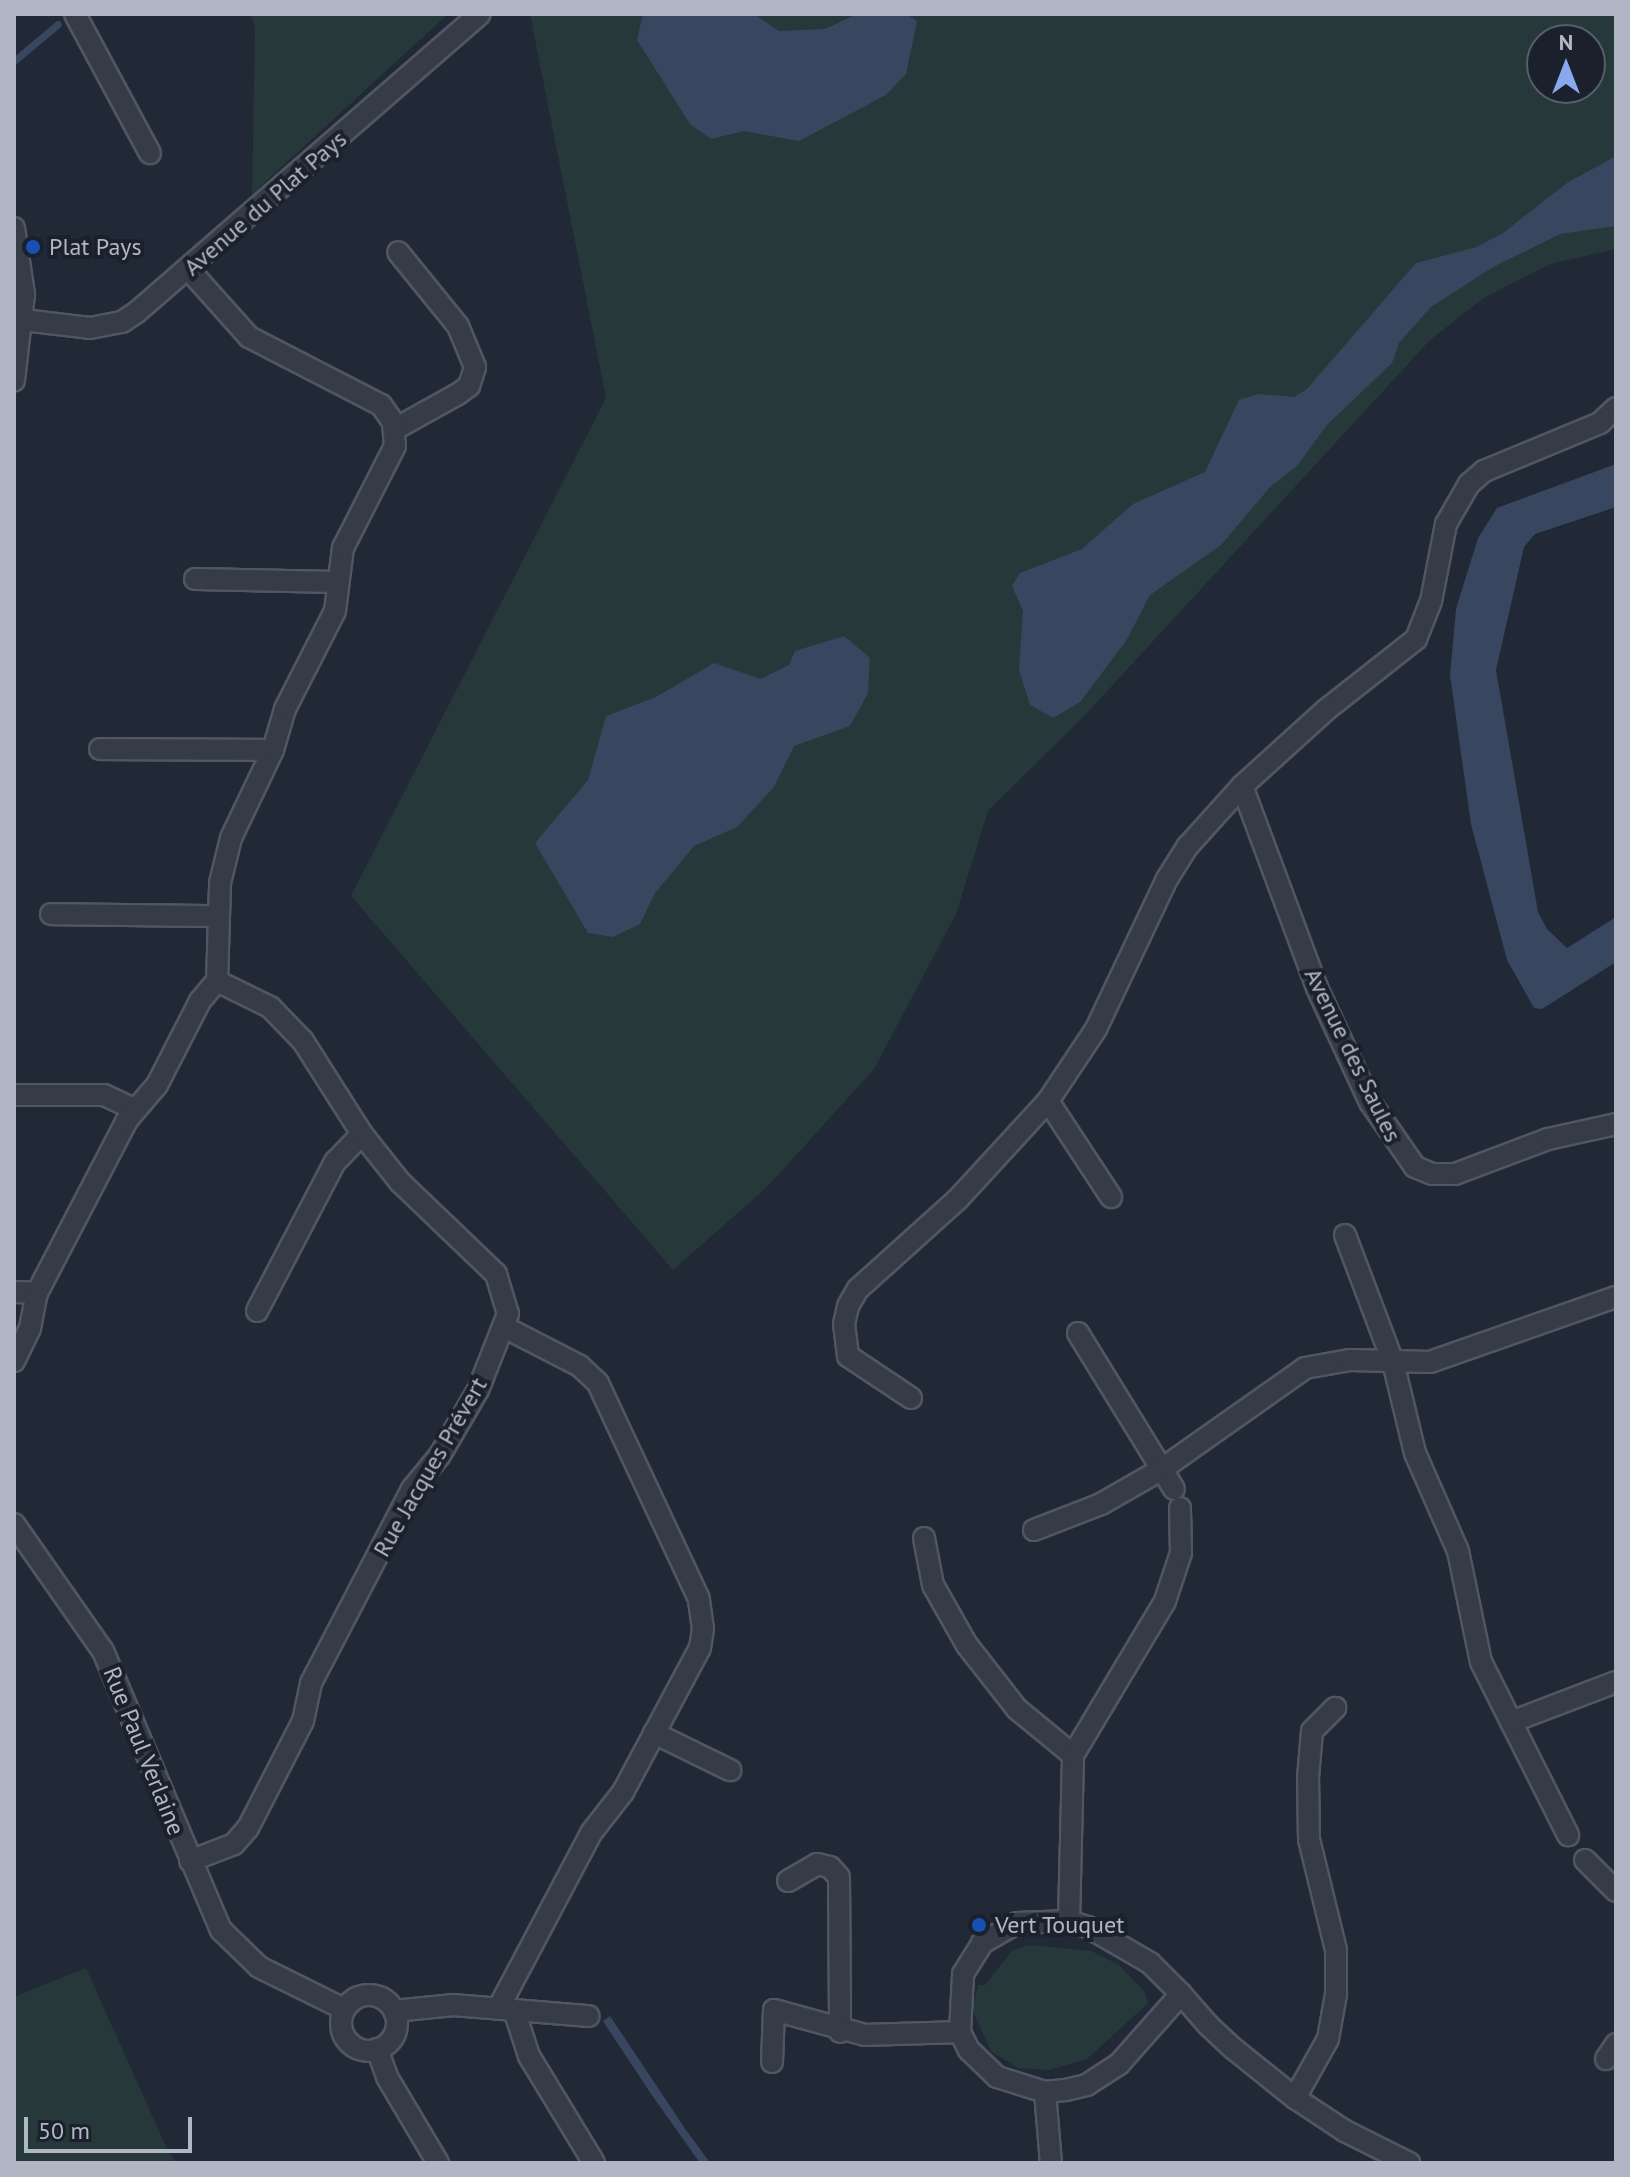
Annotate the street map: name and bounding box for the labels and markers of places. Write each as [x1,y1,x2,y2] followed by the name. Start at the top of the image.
[49,233,142,261] place label: Plat Pays
[24,238,42,256] marker: Plat Pays
[995,1911,1125,1939] place label: Vert Touquet
[970,1916,988,1934] marker: Vert Touquet

